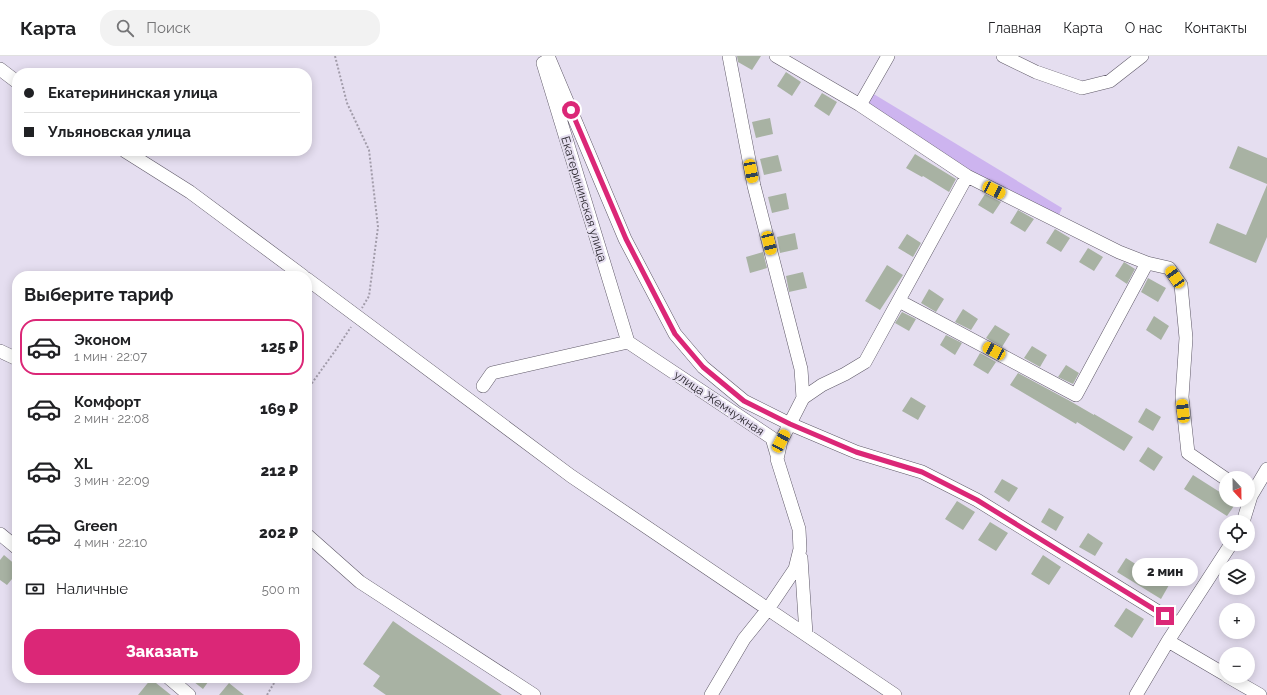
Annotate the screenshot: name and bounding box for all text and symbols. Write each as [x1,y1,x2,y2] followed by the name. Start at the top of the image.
[100,10,380,46] search box
[20,17,76,39] text: Карта
[114,17,136,39] icon: search
[146,19,191,37] text: Поиск
[988,20,1041,36] text: Главная
[1063,20,1103,36] text: Карта
[1125,20,1162,36] text: О нас
[1184,20,1247,36] text: Контакты
[48,84,218,102] text: Екатерининская улица
[562,101,580,119] route start
[48,123,191,141] text: Ульяновская улица
[558,135,610,263] street label: Екатерининская улица
[743,158,759,184] car
[981,179,1007,201] car
[760,230,778,256] car
[1163,264,1187,290] car
[24,284,174,305] text: Выберите тариф
[26,329,62,365] icon: car
[74,331,131,349] text: Эконом
[261,338,298,356] text: 125 ₽
[981,340,1007,362] car
[74,349,147,364] text: 1 мин · 22:07
[671,368,767,438] street label: улица Жемчужная
[26,391,62,427] icon: car
[74,393,141,411] text: Комфорт
[1176,398,1190,424] car
[260,400,298,418] text: 169 ₽
[74,411,149,426] text: 2 мин · 22:08
[770,428,792,454] car
[26,453,62,489] icon: car
[74,455,92,473] text: XL
[261,462,298,480] text: 212 ₽
[1219,471,1255,507] north arrow
[1219,471,1255,683] map controls
[74,473,149,488] text: 3 мин · 22:09
[26,515,62,551] icon: car
[1219,515,1255,551] button: locate
[74,517,118,535] text: Green
[259,524,298,542] text: 202 ₽
[74,535,147,550] text: 4 мин · 22:10
[1132,558,1198,586] callout: 2 мин
[1219,559,1255,595] button: layers
[1147,564,1183,579] text: 2 мин
[24,578,46,600] icon: cash
[56,580,128,598] text: Наличные
[262,582,300,597] text: 500 m
[1219,603,1255,639] button: +
[1156,607,1174,625] route end
[24,629,300,675] button: Заказать
[1219,647,1255,683] button: −

